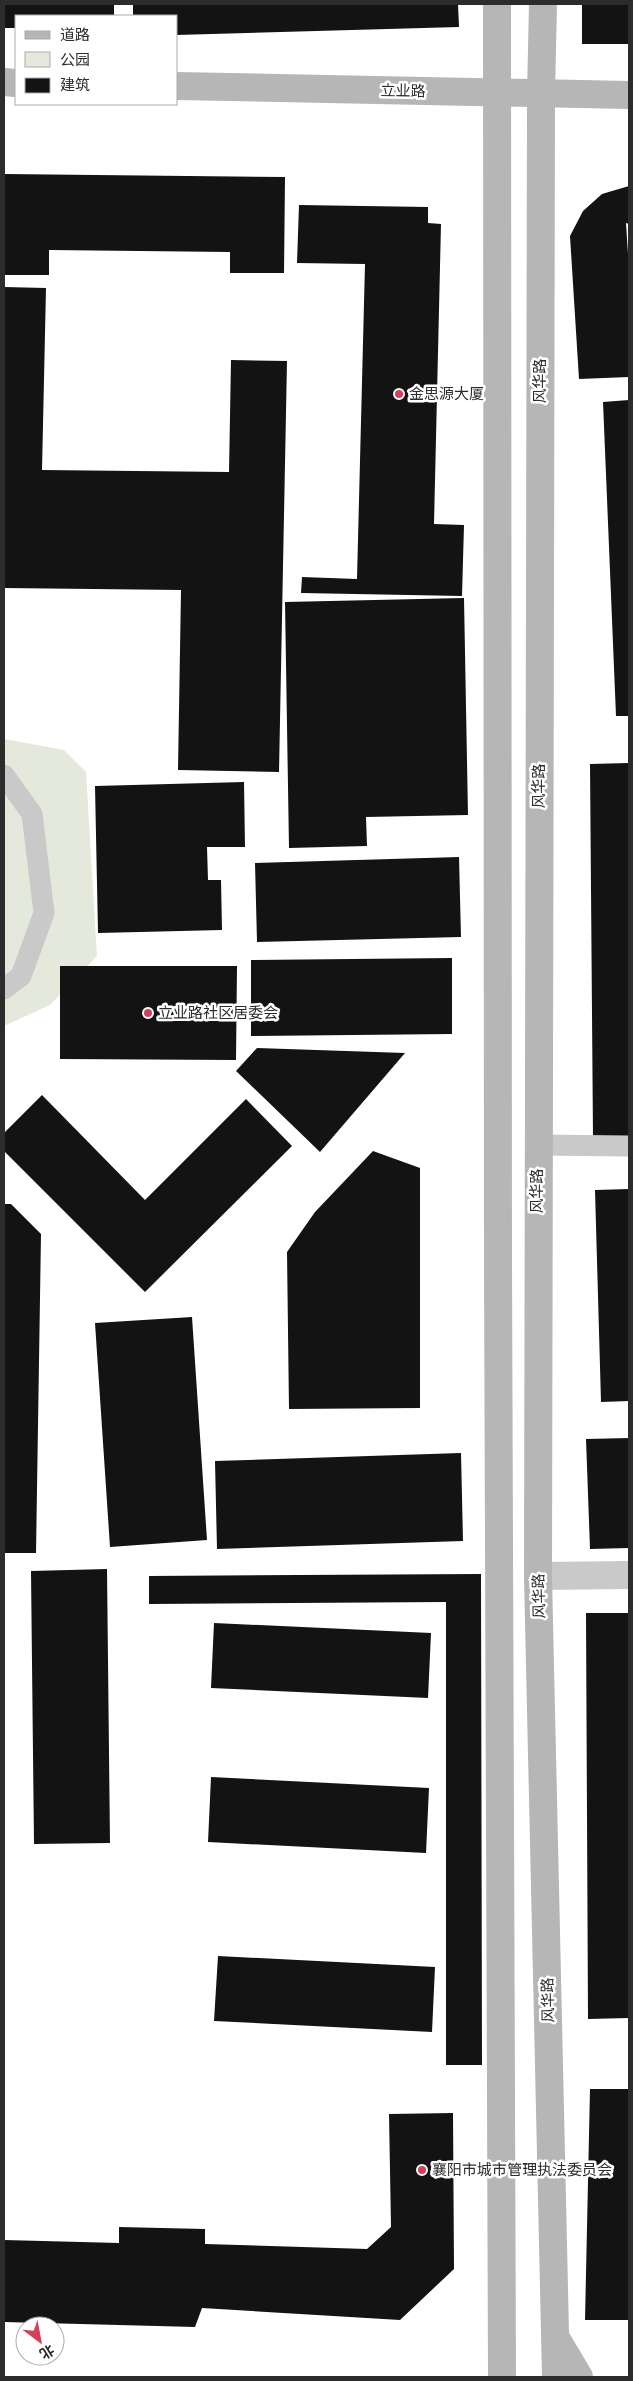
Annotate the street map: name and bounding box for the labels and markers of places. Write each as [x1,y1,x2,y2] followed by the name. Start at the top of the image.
[409,385,484,403] place label: 金思源大厦
[393,388,405,400] marker: 金思源大厦
[158,1004,278,1022] place label: 立业路社区居委会
[142,1007,154,1019] marker: 立业路社区居委会
[432,2161,612,2179] place label: 襄阳市城市管理执法委员会
[416,2164,428,2176] marker: 襄阳市城市管理执法委员会

